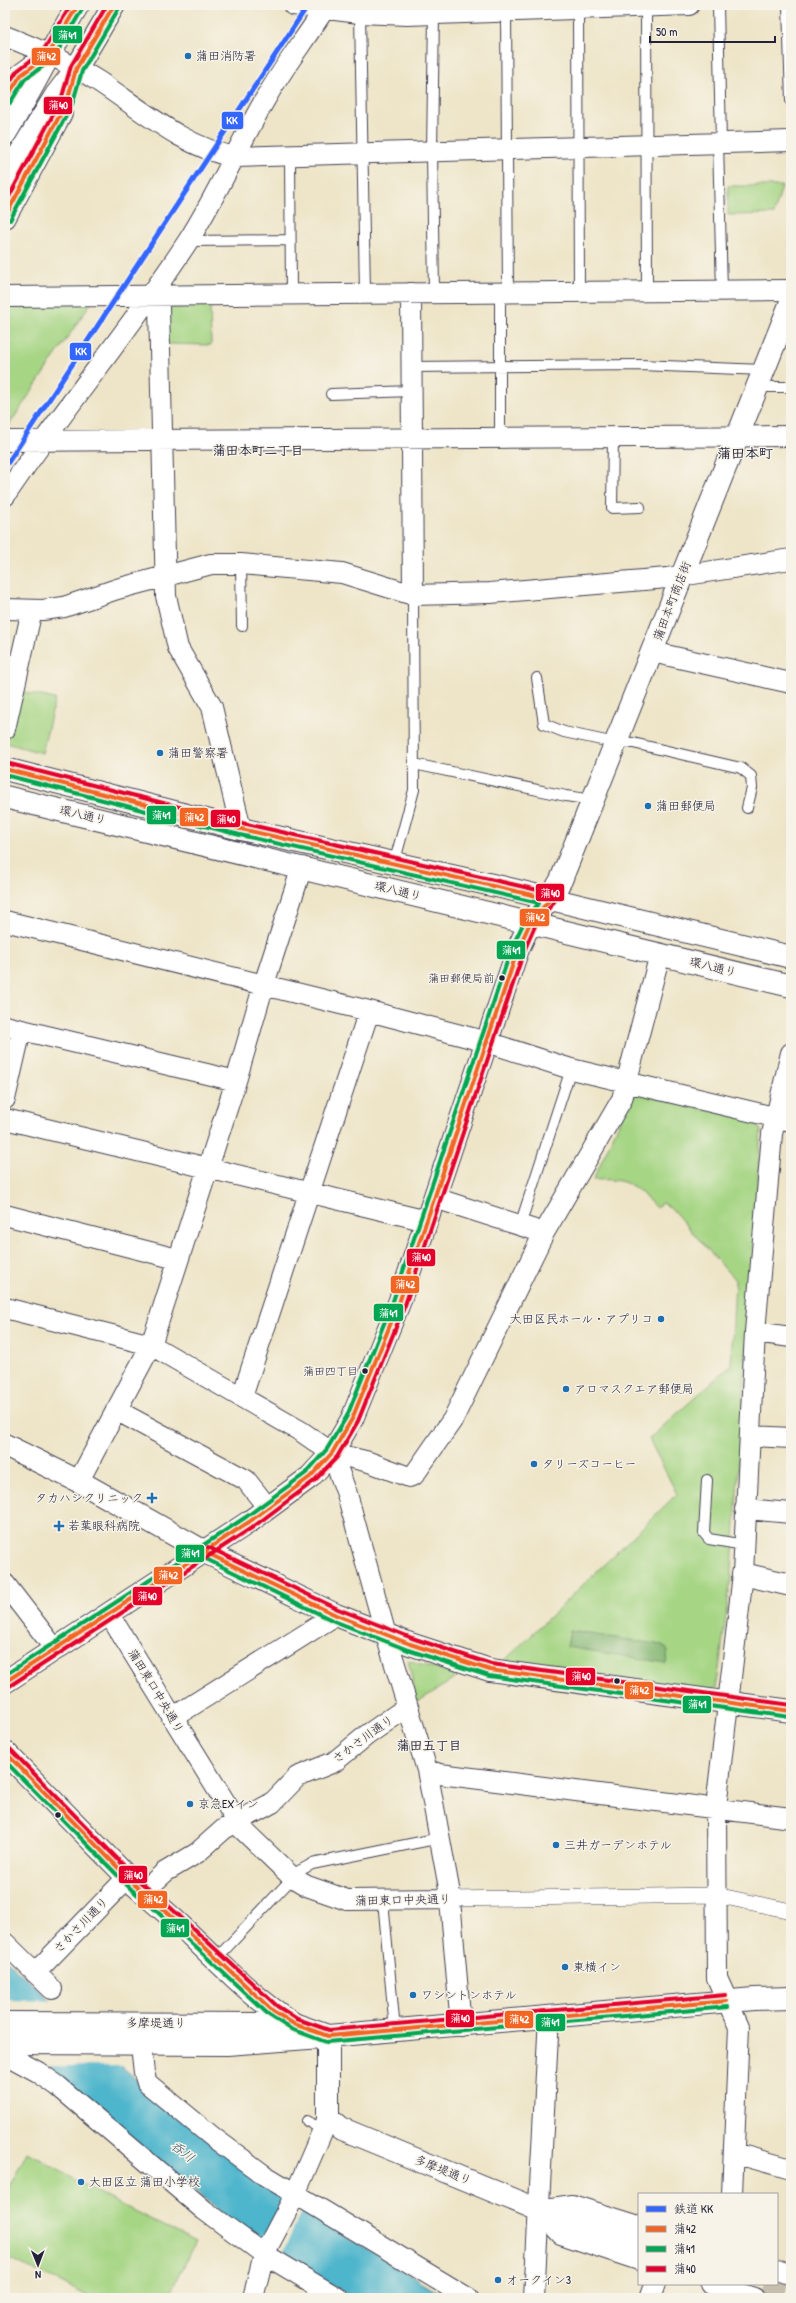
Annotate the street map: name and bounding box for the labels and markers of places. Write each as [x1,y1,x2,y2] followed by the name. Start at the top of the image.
[196,47,256,64] place label: 蒲田消防署
[183,51,193,61] marker: 蒲田消防署
[168,744,228,761] place label: 蒲田警察署
[155,748,165,758] marker: 蒲田警察署
[656,797,716,814] place label: 蒲田郵便局
[643,801,653,811] marker: 蒲田郵便局
[428,971,494,985] place label: 蒲田郵便局前
[497,973,507,983] marker: 蒲田郵便局前
[510,1310,653,1327] place label: 大田区民ホール・アプリコ
[656,1314,666,1324] marker: 大田区民ホール・アプリコ
[303,1364,358,1378] place label: 蒲田四丁目
[360,1366,370,1376] marker: 蒲田四丁目
[574,1380,694,1397] place label: アロマスクエア郵便局
[561,1384,571,1394] marker: アロマスクエア郵便局
[542,1455,636,1472] place label: タリーズコーヒー
[529,1459,539,1469] marker: タリーズコーヒー
[35,1489,143,1506] place label: タカハシクリニック
[146,1492,158,1504] marker: タカハシクリニック
[68,1517,140,1534] place label: 若葉眼科病院
[53,1520,65,1532] marker: 若葉眼科病院
[612,1676,622,1686] unlabelled marker
[198,1795,259,1812] place label: 京急EXイン
[185,1799,195,1809] marker: 京急EXイン
[53,1810,63,1820] unlabelled marker
[564,1836,672,1853] place label: 三井ガーデンホテル
[551,1840,561,1850] marker: 三井ガーデンホテル
[573,1958,621,1975] place label: 東横イン
[560,1962,570,1972] marker: 東横イン
[421,1986,517,2003] place label: ワシントンホテル
[408,1990,418,2000] marker: ワシントンホテル
[89,2173,200,2190] place label: 大田区立 蒲田小学校
[76,2177,86,2187] marker: 大田区立 蒲田小学校
[506,2271,571,2288] place label: オークイン3
[493,2275,503,2285] marker: オークイン3

